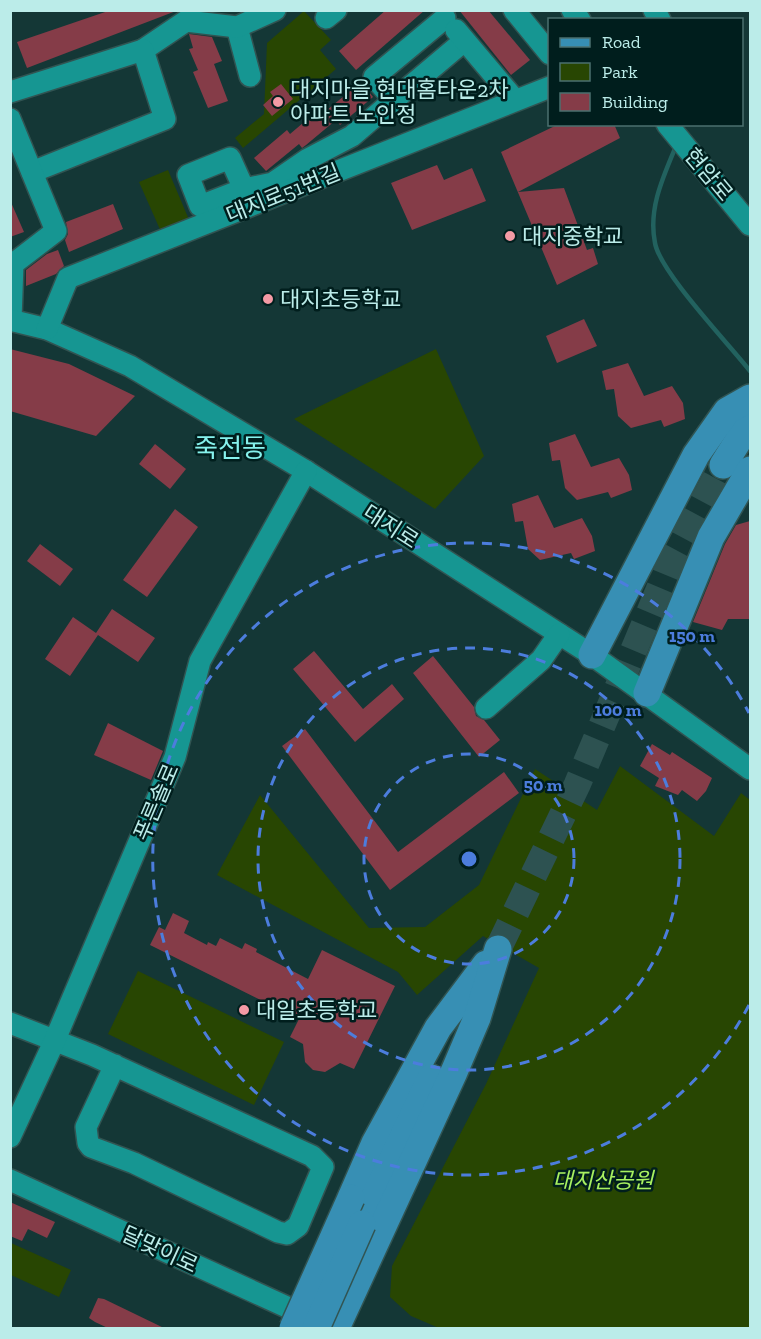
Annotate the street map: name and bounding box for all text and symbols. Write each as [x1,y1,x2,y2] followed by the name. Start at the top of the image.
[548,18,743,126] legend
[602,31,641,53] text: Road
[602,61,638,83] text: Park
[290,76,509,128] place label: 대지마을 현대홈타운2차 아파트 노인정
[602,91,668,113] text: Building
[271,95,285,109] marker: 대지마을 현대홈타운2차 아파트 노인정
[679,142,738,206] street label: 현암로
[222,158,344,229] street label: 대지로51번길
[522,223,623,250] place label: 대지중학교
[503,229,517,243] marker: 대지중학교
[280,286,401,313] place label: 대지초등학교
[261,292,275,306] marker: 대지초등학교
[194,432,266,464] district label: 죽전동
[358,499,424,554] street label: 대지로
[669,625,715,647] text: 150 m
[594,699,642,721] text: 100 m
[128,760,185,845] street label: 푸른솔로
[524,774,563,796] text: 50 m
[459,849,479,869] centre of rings
[256,997,377,1024] place label: 대일초등학교
[237,1003,251,1017] marker: 대일초등학교
[552,1167,655,1194] park label: 대지산공원
[117,1220,202,1279] street label: 달맞이로

